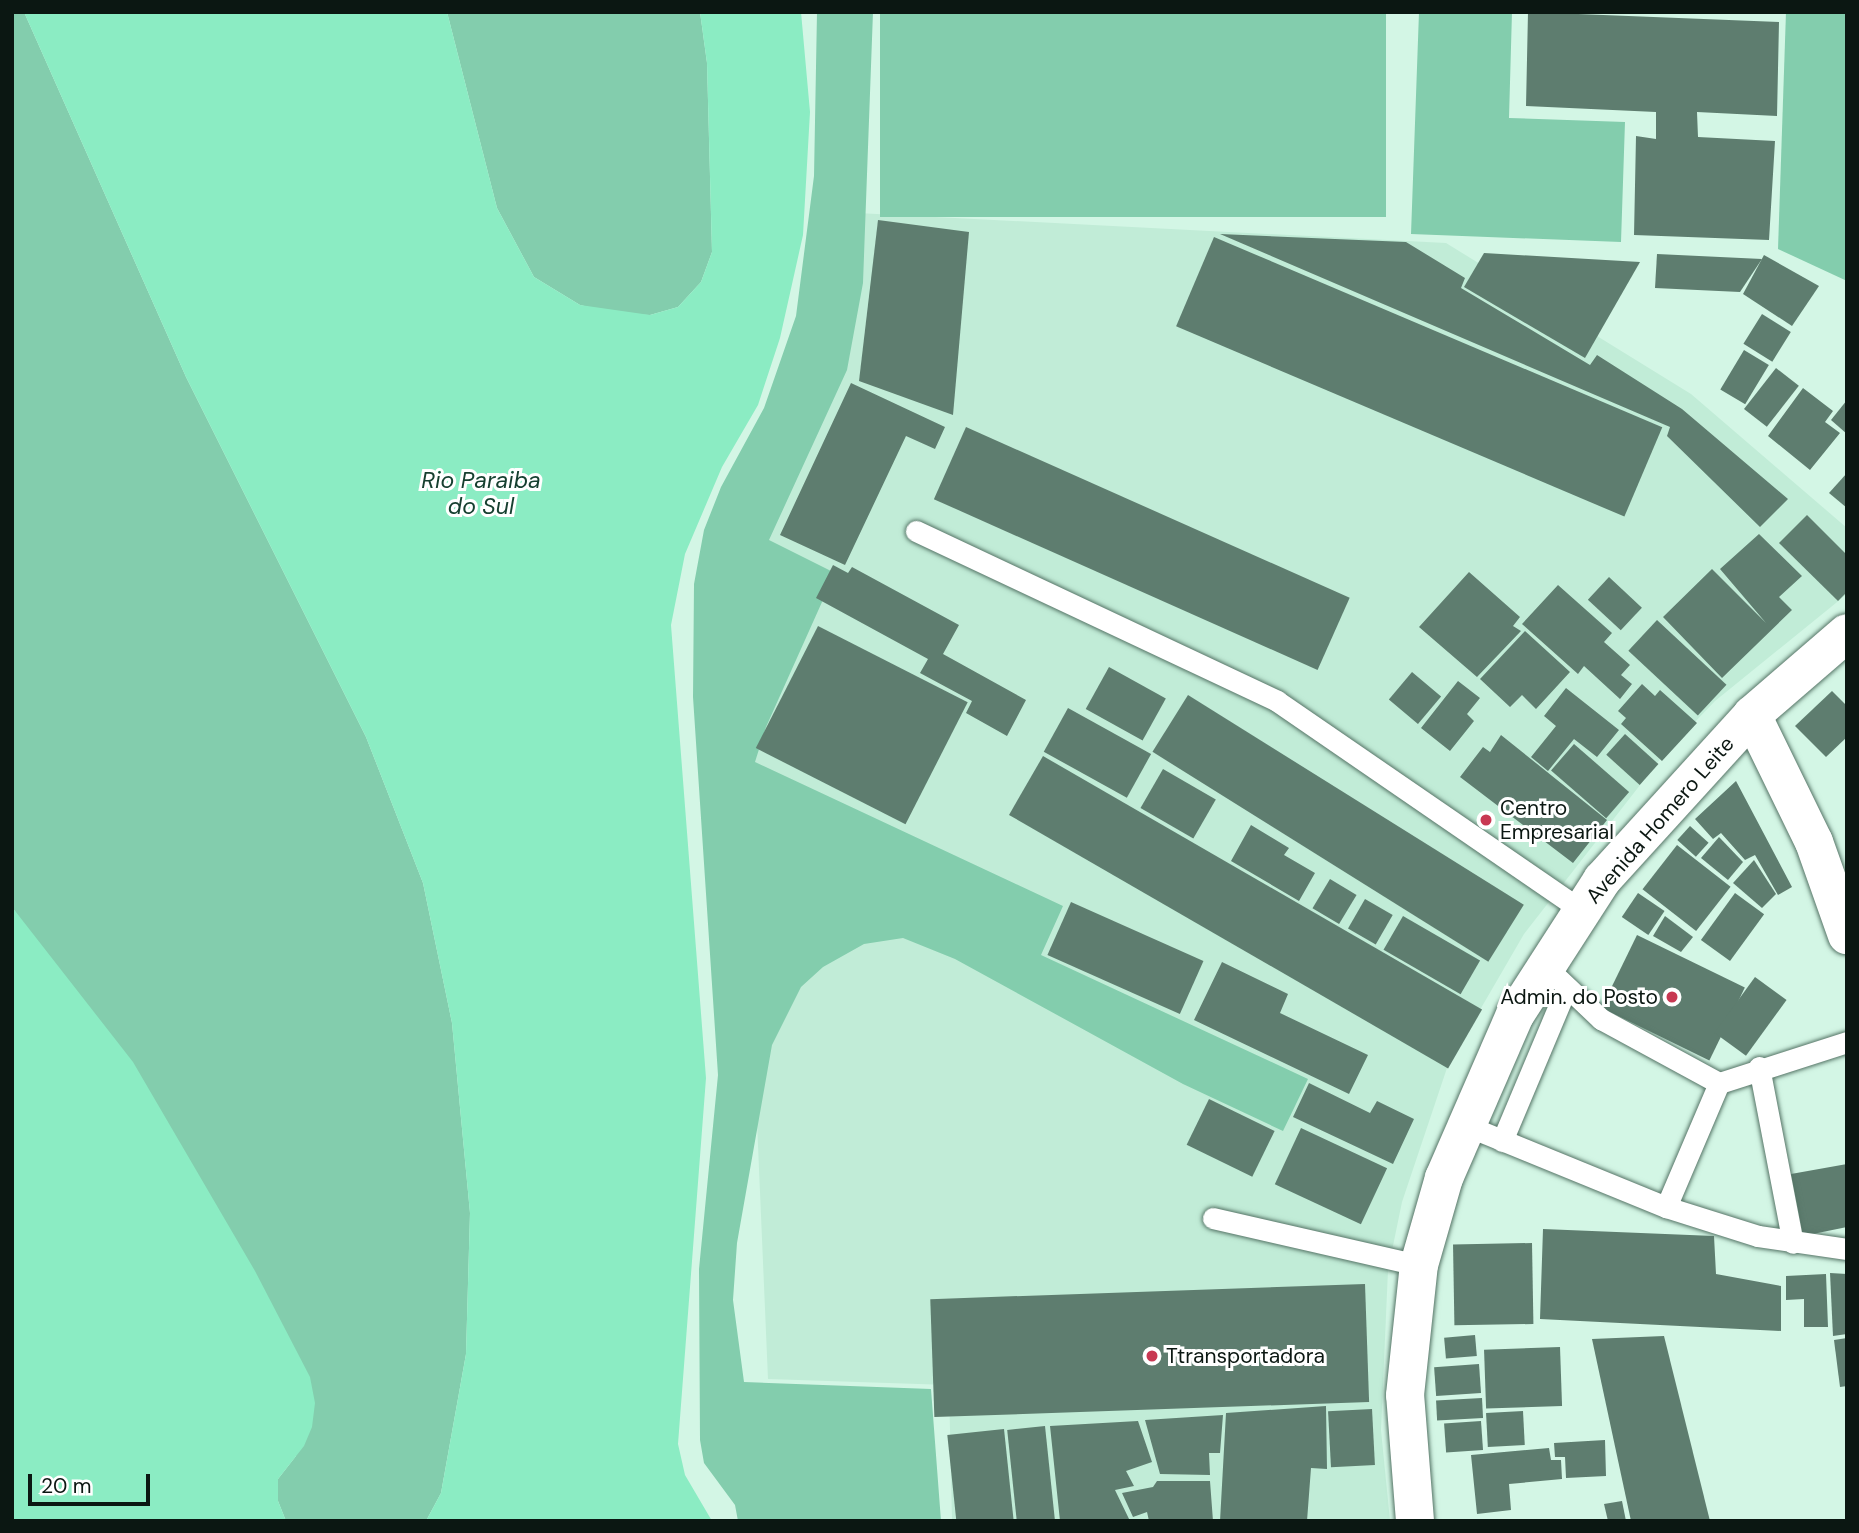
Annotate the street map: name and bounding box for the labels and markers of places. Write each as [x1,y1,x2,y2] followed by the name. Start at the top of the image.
[1500,795,1614,845] place label: Centro Empresarial
[1478,812,1494,828] marker: Centro Empresarial
[1500,984,1658,1010] place label: Admin. do Posto
[1664,989,1680,1005] marker: Admin. do Posto
[1166,1343,1325,1369] place label: Ttransportadora
[1144,1348,1160,1364] marker: Ttransportadora

